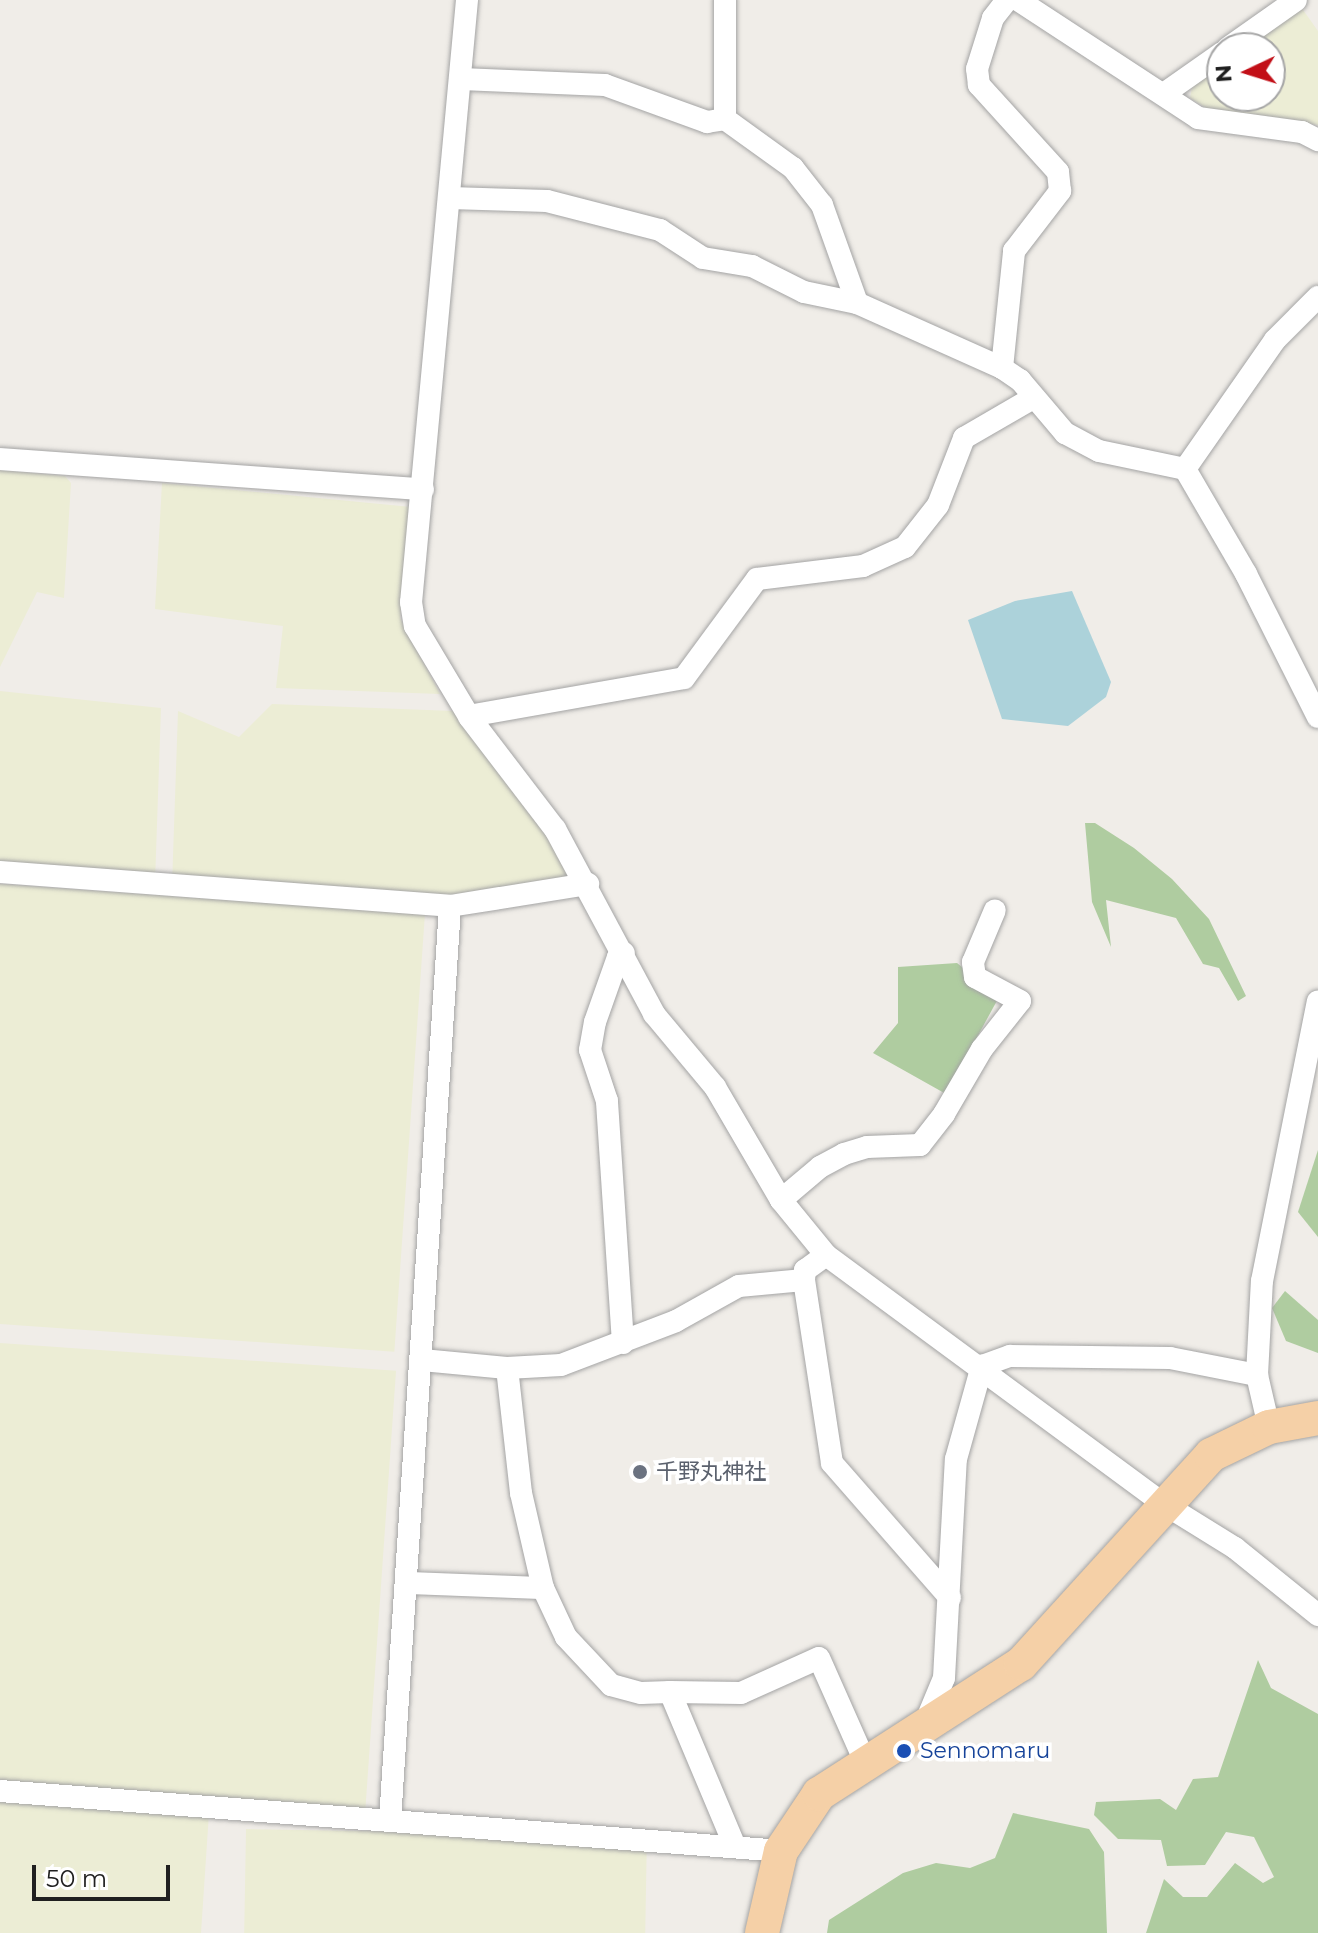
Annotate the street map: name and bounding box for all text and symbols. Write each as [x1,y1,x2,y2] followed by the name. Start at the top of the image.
[1206,32,1286,112] north arrow
[1209,64,1238,83] text: N
[656,1459,766,1485] place label: 千野丸神社
[631,1463,649,1481] marker: 千野丸神社
[920,1738,1050,1764] place label: Sennomaru
[895,1742,913,1760] marker: Sennomaru
[36,1849,174,1899] scale bar
[46,1864,107,1893] text: 50 m

